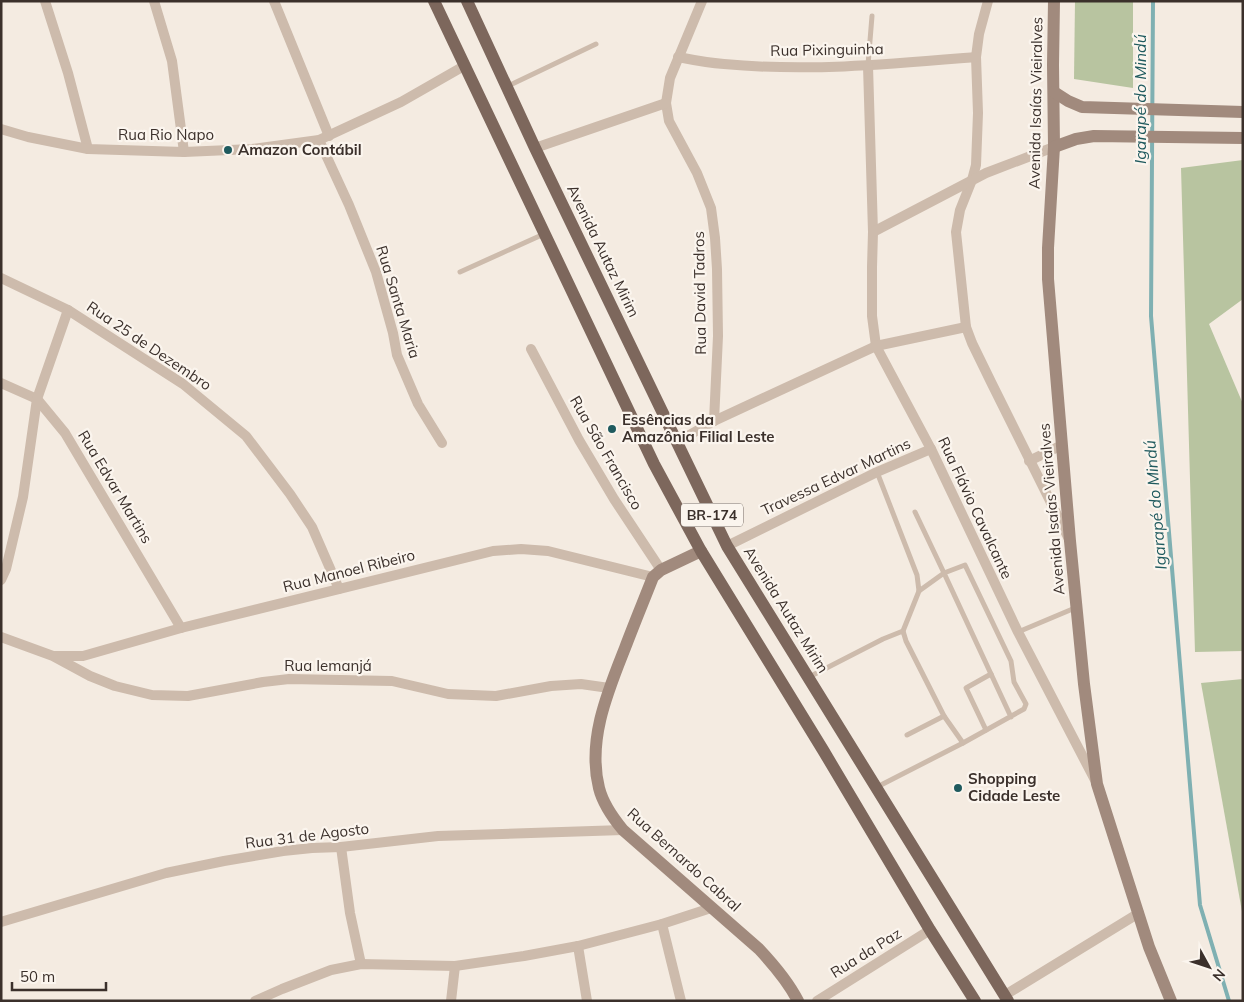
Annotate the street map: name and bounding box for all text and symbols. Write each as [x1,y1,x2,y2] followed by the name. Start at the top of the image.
[1024,17,1047,189] street label: Avenida Isaías Vieiralves
[1130,34,1150,164] water label: Igarapé do Mindú
[770,39,884,60] street label: Rua Pixinguinha
[118,125,214,144] street label: Rua Rio Napo
[238,140,362,159] place label: Amazon Contábil
[222,144,234,156] marker: Amazon Contábil
[563,181,644,320] street label: Avenida Autaz Mirim
[689,231,710,355] street label: Rua David Tadros
[372,243,425,361] street label: Rua Santa Maria
[83,297,215,394] street label: Rua 25 de Dezembro
[566,392,647,513] street label: Rua São Francisco
[622,410,775,446] place label: Essências da Amazônia Filial Leste
[1035,422,1068,596] street label: Avenida Isaías Vieiralves
[606,423,618,435] marker: Essências da Amazônia Filial Leste
[74,427,157,547] street label: Rua Edvar Martins
[758,434,914,520] street label: Travessa Edvar Martins
[934,434,1017,582] street label: Rua Flávio Cavalcante
[1139,439,1171,571] water label: Igarapé do Mindú
[681,504,743,526] road number: BR-174
[740,543,833,676] street label: Avenida Autaz Mirim
[281,545,417,596] street label: Rua Manoel Ribeiro
[284,656,372,675] street label: Rua Iemanjá
[968,769,1060,805] place label: Shopping Cidade Leste
[952,782,964,794] marker: Shopping Cidade Leste
[624,804,745,916] street label: Rua Bernardo Cabral
[244,818,370,853] street label: Rua 31 de Agosto
[827,923,905,982] street label: Rua da Paz
[1184,942,1234,992] north arrow
[12,960,106,992] scale bar
[1209,966,1229,985] text: N
[20,967,55,986] text: 50 m

